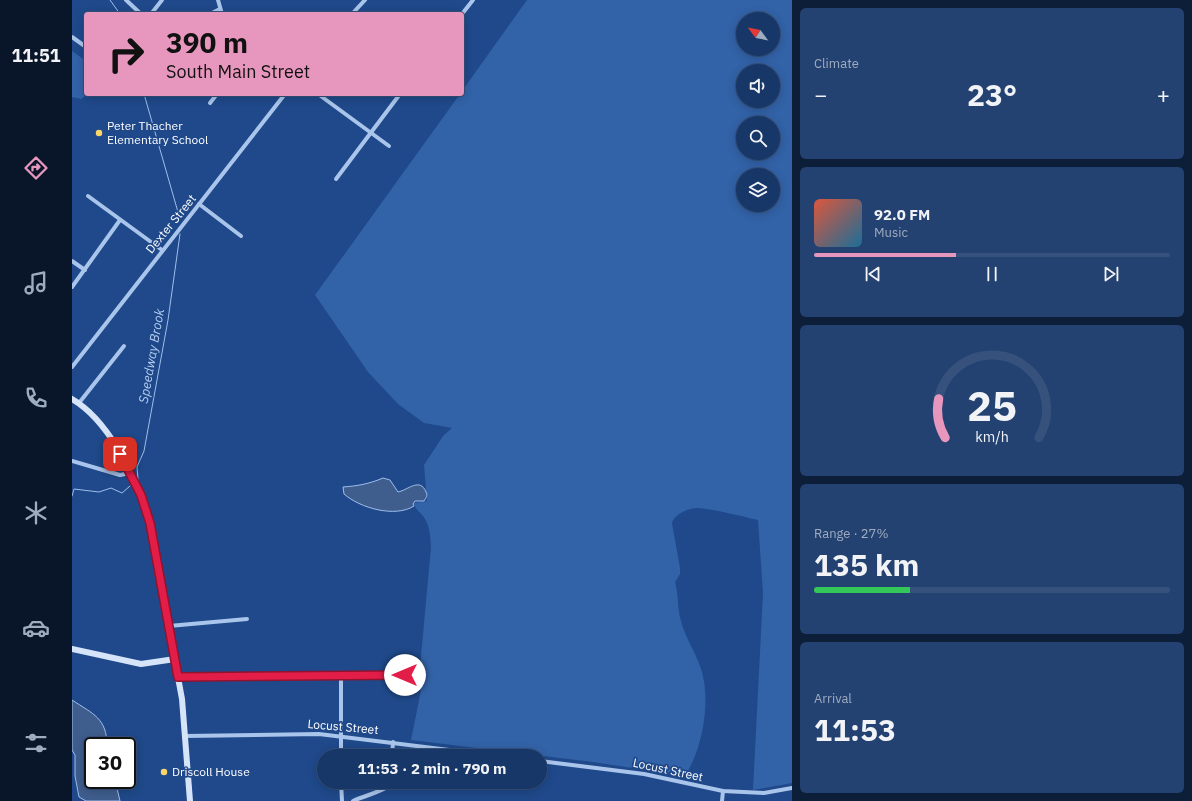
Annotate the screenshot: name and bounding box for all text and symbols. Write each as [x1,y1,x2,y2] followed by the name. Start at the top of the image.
[736,12,780,56] north arrow
[736,12,780,212] map controls
[166,24,248,61] text: 390 m
[100,28,152,80] icon: right
[11,44,61,67] text: 11:51
[814,55,859,72] text: Climate
[166,60,310,83] text: South Main Street
[736,64,780,108] button: sound
[967,75,1017,114] text: 23°
[814,80,827,109] text: −
[1157,80,1170,109] text: +
[736,116,780,160] button: search
[107,118,208,147] place label: Peter Thacher Elementary School
[94,128,104,138] marker: Peter Thacher Elementary School
[22,154,50,182] icon: directions
[736,168,780,212] button: layers
[142,191,199,256] street label: Dexter Street
[874,205,930,224] text: 92.0 FM
[874,224,908,241] text: Music
[862,263,884,285] icon: previous
[981,263,1003,285] icon: pause
[1100,263,1122,285] icon: next
[22,269,50,297] icon: music
[135,307,168,405] water label: Speedway Brook
[967,378,1017,432] text: 25
[22,384,50,412] icon: phone
[975,427,1009,446] text: km/h
[103,437,137,471] pin
[109,443,131,465] icon: arrive
[22,499,50,527] icon: climate
[814,525,888,542] text: Range · 27%
[814,545,919,584] text: 135 km
[22,614,50,642] icon: car
[384,654,426,696] position arrow
[814,690,852,707] text: Arrival
[814,710,896,749] text: 11:53
[307,716,379,737] street label: Locust Street
[22,729,50,757] icon: filters
[84,737,136,789] speed limit sign: 30
[632,755,704,784] street label: Locust Street
[358,759,506,778] text: 11:53 · 2 min · 790 m
[172,764,250,779] place label: Driscoll House
[159,767,169,777] marker: Driscoll House

